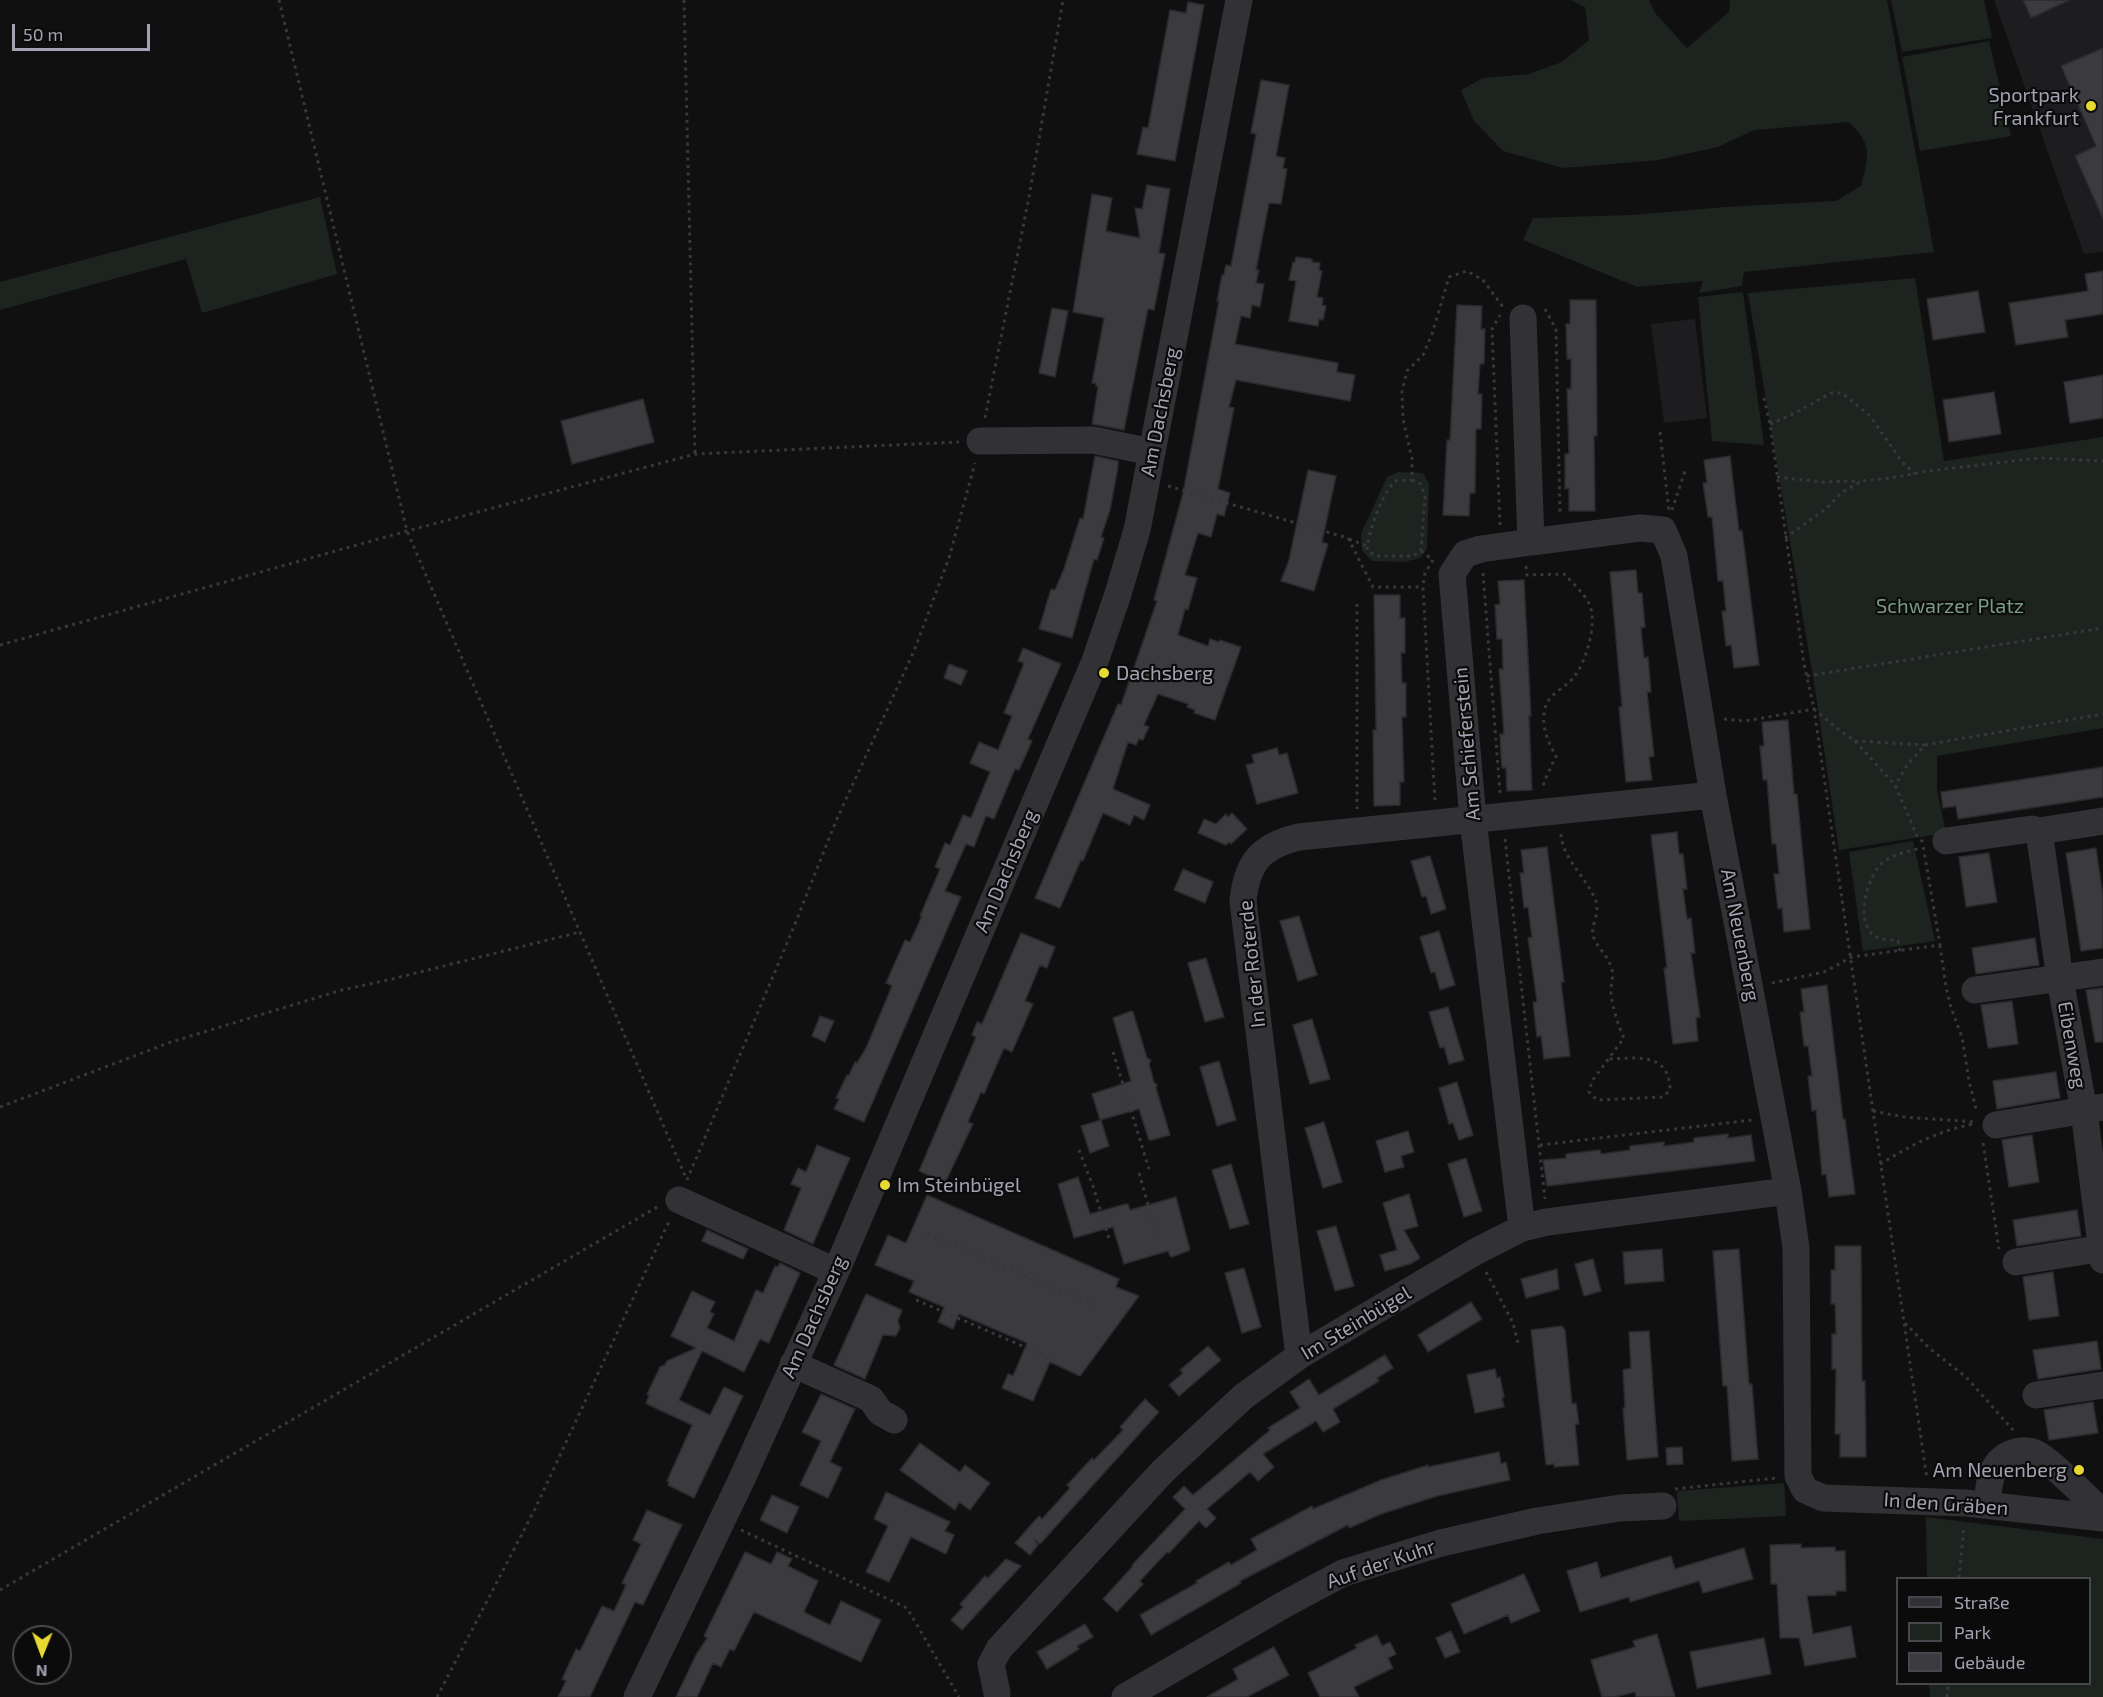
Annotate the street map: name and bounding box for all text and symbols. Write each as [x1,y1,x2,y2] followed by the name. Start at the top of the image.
[15,12,153,50] scale bar
[23,23,63,45] text: 50 m
[1988,83,2079,130] place label: Sportpark Frankfurt
[2084,99,2098,113] marker: Sportpark Frankfurt
[1136,345,1184,479] street label: Am Dachsberg
[1876,594,2024,618] park label: Schwarzer Platz
[1116,661,1213,685] place label: Dachsberg
[1097,666,1111,680] marker: Dachsberg
[1448,666,1486,822] street label: Am Schieferstein
[969,806,1043,936] street label: Am Dachsberg
[1715,867,1765,1003] street label: Am Neuenberg
[1233,899,1271,1029] street label: In der Roterde
[2053,999,2091,1091] street label: Eibenweg
[897,1173,1021,1197] place label: Im Steinbügel
[878,1178,892,1192] marker: Im Steinbügel
[776,1252,852,1382] street label: Am Dachsberg
[1297,1281,1415,1365] street label: Im Steinbügel
[1933,1458,2067,1482] place label: Am Neuenberg
[2072,1463,2086,1477] marker: Am Neuenberg
[1883,1488,2009,1520] street label: In den Gräben
[1324,1534,1438,1594] street label: Auf der Kuhr
[1896,1577,2091,1685] legend
[1954,1591,2010,1613] text: Straße
[1954,1621,1991,1643] text: Park
[12,1625,72,1685] north arrow
[1954,1651,2025,1673] text: Gebäude
[36,1662,48,1681] text: N

